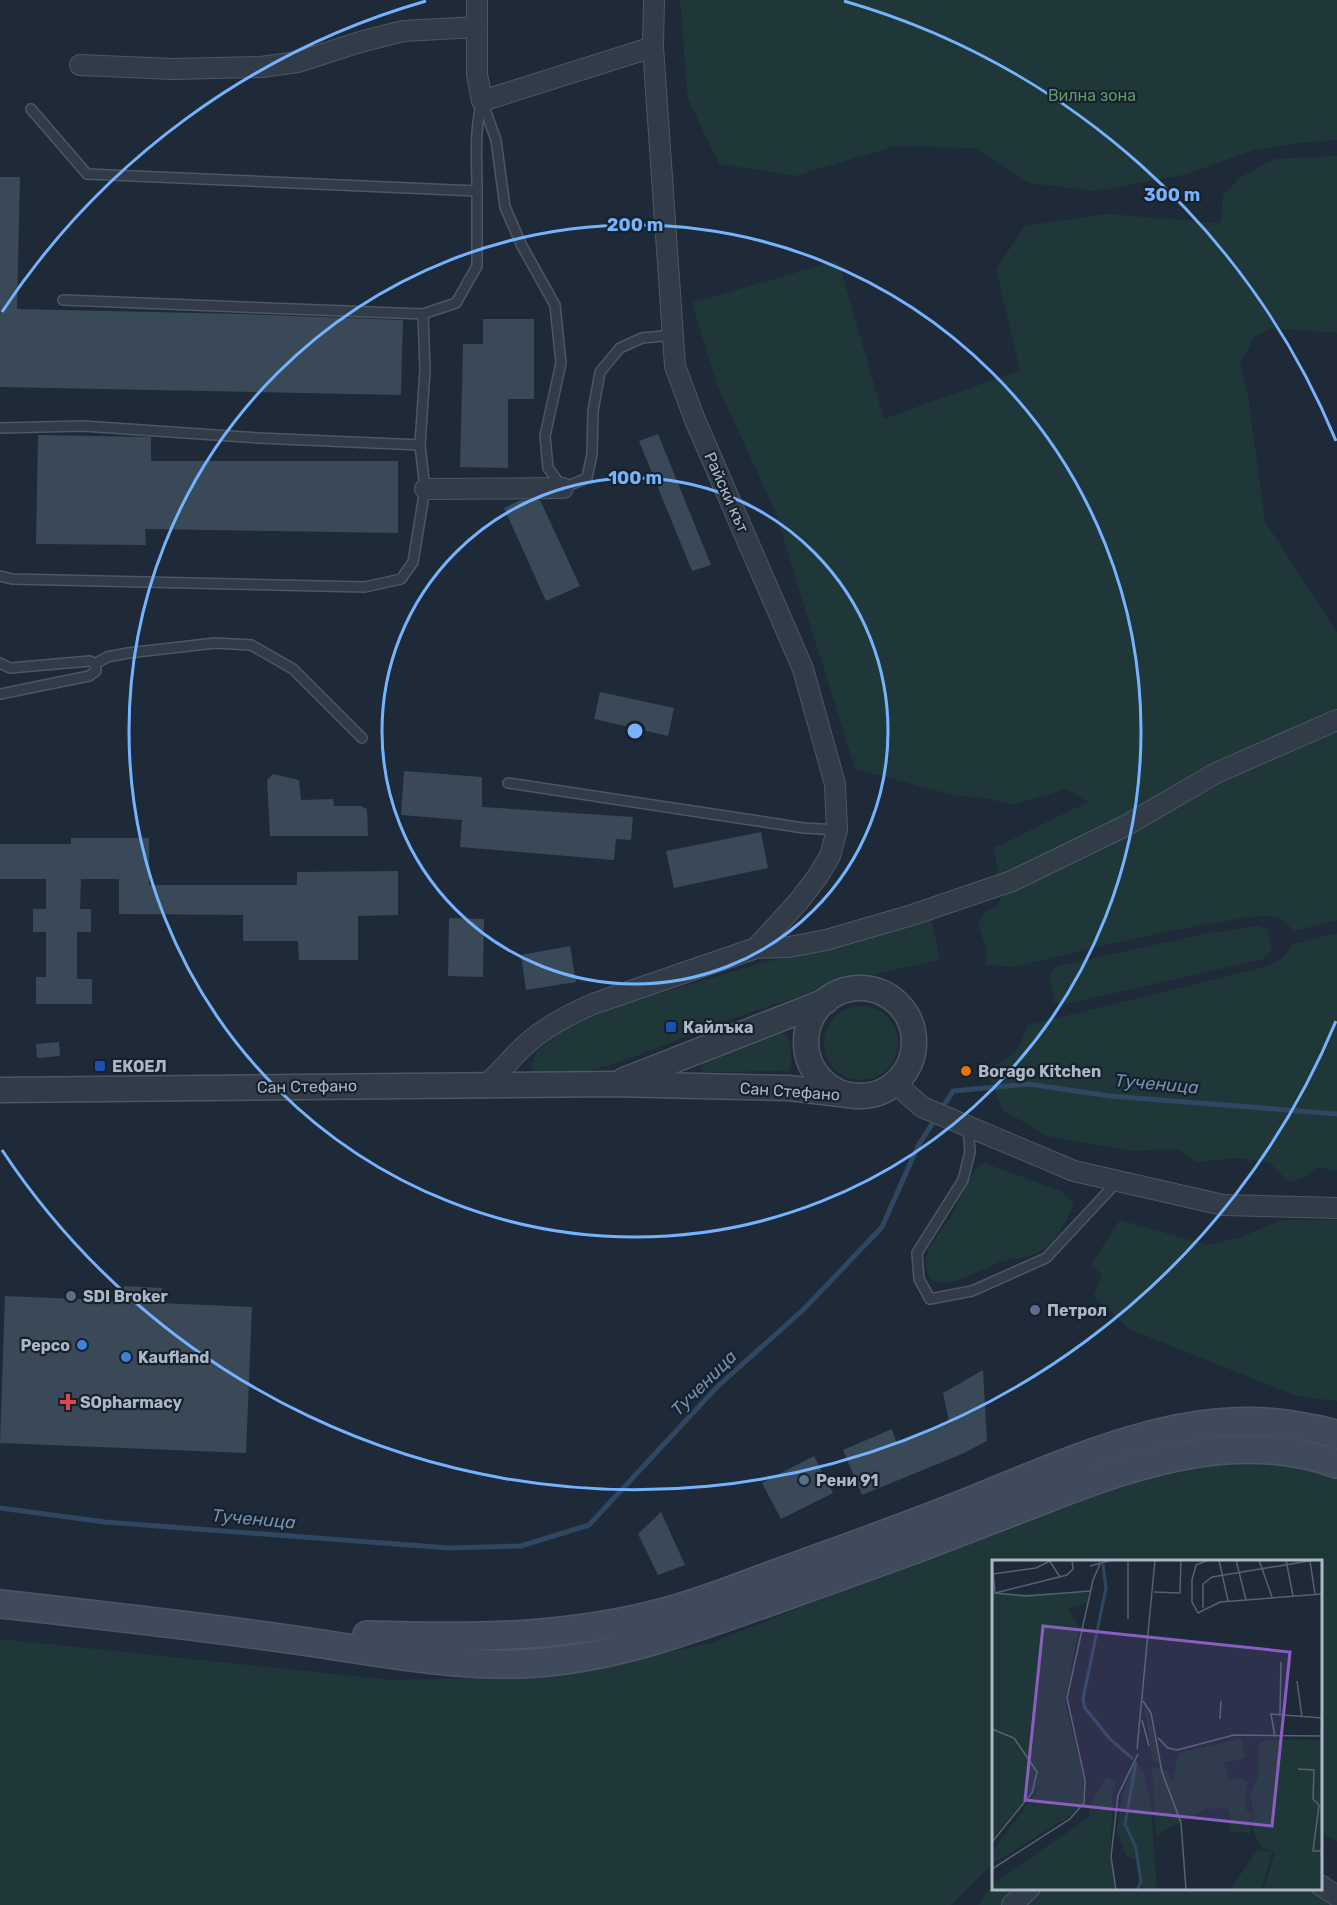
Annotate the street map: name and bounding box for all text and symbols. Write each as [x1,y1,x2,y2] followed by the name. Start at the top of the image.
[1048,86,1136,105] park label: Вилна зона
[1144,184,1200,206] text: 300 m
[607,214,663,236] text: 200 m
[700,449,753,535] street label: Райски кът
[608,467,662,489] text: 100 m
[625,721,645,741] centre of rings
[683,1018,753,1037] place label: Кайлъка
[664,1020,678,1034] marker: Кайлъка
[112,1057,167,1076] place label: ЕКОЕЛ
[93,1059,107,1073] marker: ЕКОЕЛ
[978,1062,1101,1081] place label: Borago Kitchen
[959,1064,973,1078] marker: Borago Kitchen
[1114,1069,1200,1099] water label: Тученица
[257,1076,357,1097] street label: Сан Стефано
[739,1079,841,1104] street label: Сан Стефано
[83,1287,168,1306] place label: SDI Broker
[64,1289,78,1303] marker: SDI Broker
[1047,1301,1107,1320] place label: Петрол
[1028,1303,1042,1317] marker: Петрол
[20,1336,70,1355] place label: Pepco
[75,1338,89,1352] marker: Pepco
[667,1345,742,1420] water label: Тученица
[138,1348,209,1367] place label: Kaufland
[119,1350,133,1364] marker: Kaufland
[80,1393,182,1412] place label: SOpharmacy
[61,1395,75,1409] marker: SOpharmacy
[816,1471,878,1490] place label: Рени 91
[797,1473,811,1487] marker: Рени 91
[211,1504,297,1534] water label: Тученица
[992,1560,1322,1890] inset map

